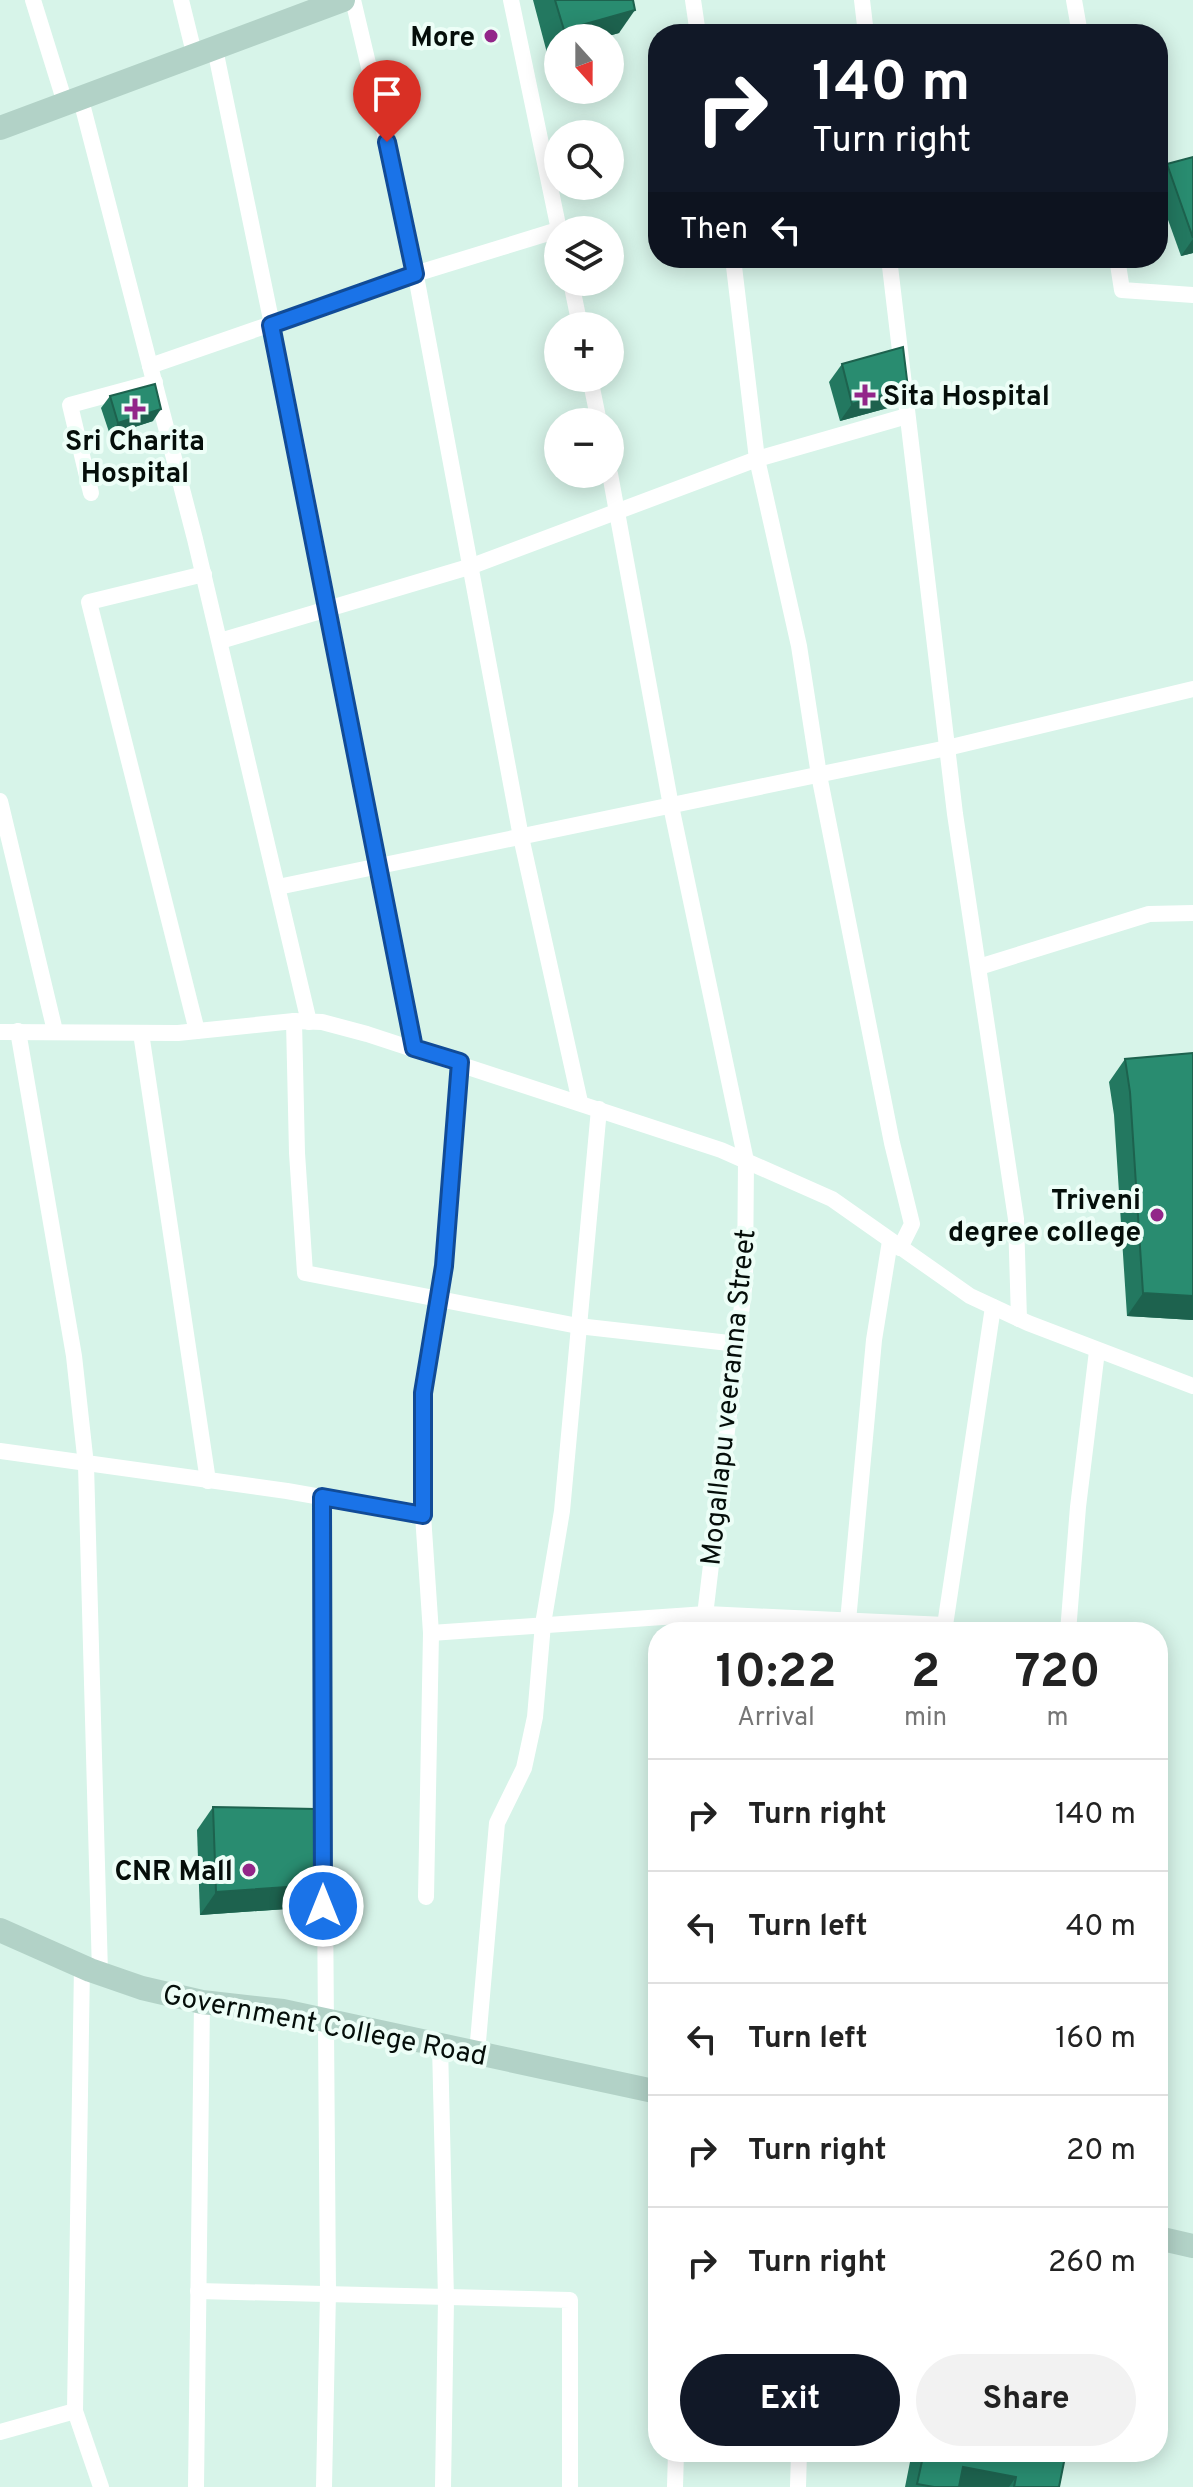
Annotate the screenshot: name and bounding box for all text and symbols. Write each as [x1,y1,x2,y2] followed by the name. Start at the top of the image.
[410,21,475,57] place label: More
[544,24,624,104] north arrow
[544,24,624,488] map controls
[482,27,500,45] marker: More
[812,50,970,120] text: 140 m
[680,56,784,160] icon: right
[353,60,421,142] pin
[365,72,409,116] icon: arrive
[812,119,971,165] text: Turn right
[544,120,624,200] button: search
[764,208,808,252] icon: left
[680,212,748,249] text: Then
[544,216,624,296] button: layers
[544,312,624,392] button: +
[883,380,1050,416] place label: Sita Hospital
[854,384,876,406] marker: Sita Hospital
[124,398,146,420] marker: Sri Charita Hospital
[544,408,624,488] button: −
[65,425,205,493] place label: Sri Charita Hospital
[948,1184,1141,1252] place label: Triveni degree college
[1148,1206,1166,1224] marker: Triveni degree college
[694,1227,766,1567] street label: Mogallapu veeranna Street
[715,1644,837,1704] text: 10:22
[911,1644,940,1704] text: 2
[1015,1644,1101,1704] text: 720
[737,1702,815,1735] text: Arrival
[904,1702,947,1735] text: min
[1047,1702,1069,1735] text: m
[680,1793,724,1837] icon: right
[748,1797,886,1834] text: Turn right
[1055,1797,1136,1834] text: 140 m
[114,1855,233,1891] place label: CNR Mall
[240,1861,258,1879] marker: CNR Mall
[281,1864,365,1948] position arrow
[680,1905,724,1949] icon: left
[748,1909,868,1946] text: Turn left
[1066,1909,1136,1946] text: 40 m
[159,1978,490,2076] street label: Government College Road
[680,2017,724,2061] icon: left
[748,2021,868,2058] text: Turn left
[1055,2021,1136,2058] text: 160 m
[680,2129,724,2173] icon: right
[748,2133,886,2170] text: Turn right
[1066,2133,1136,2170] text: 20 m
[680,2241,724,2285] icon: right
[748,2245,886,2282] text: Turn right
[1048,2245,1136,2282] text: 260 m
[680,2354,900,2446] button: Exit
[916,2354,1136,2446] button: Share

